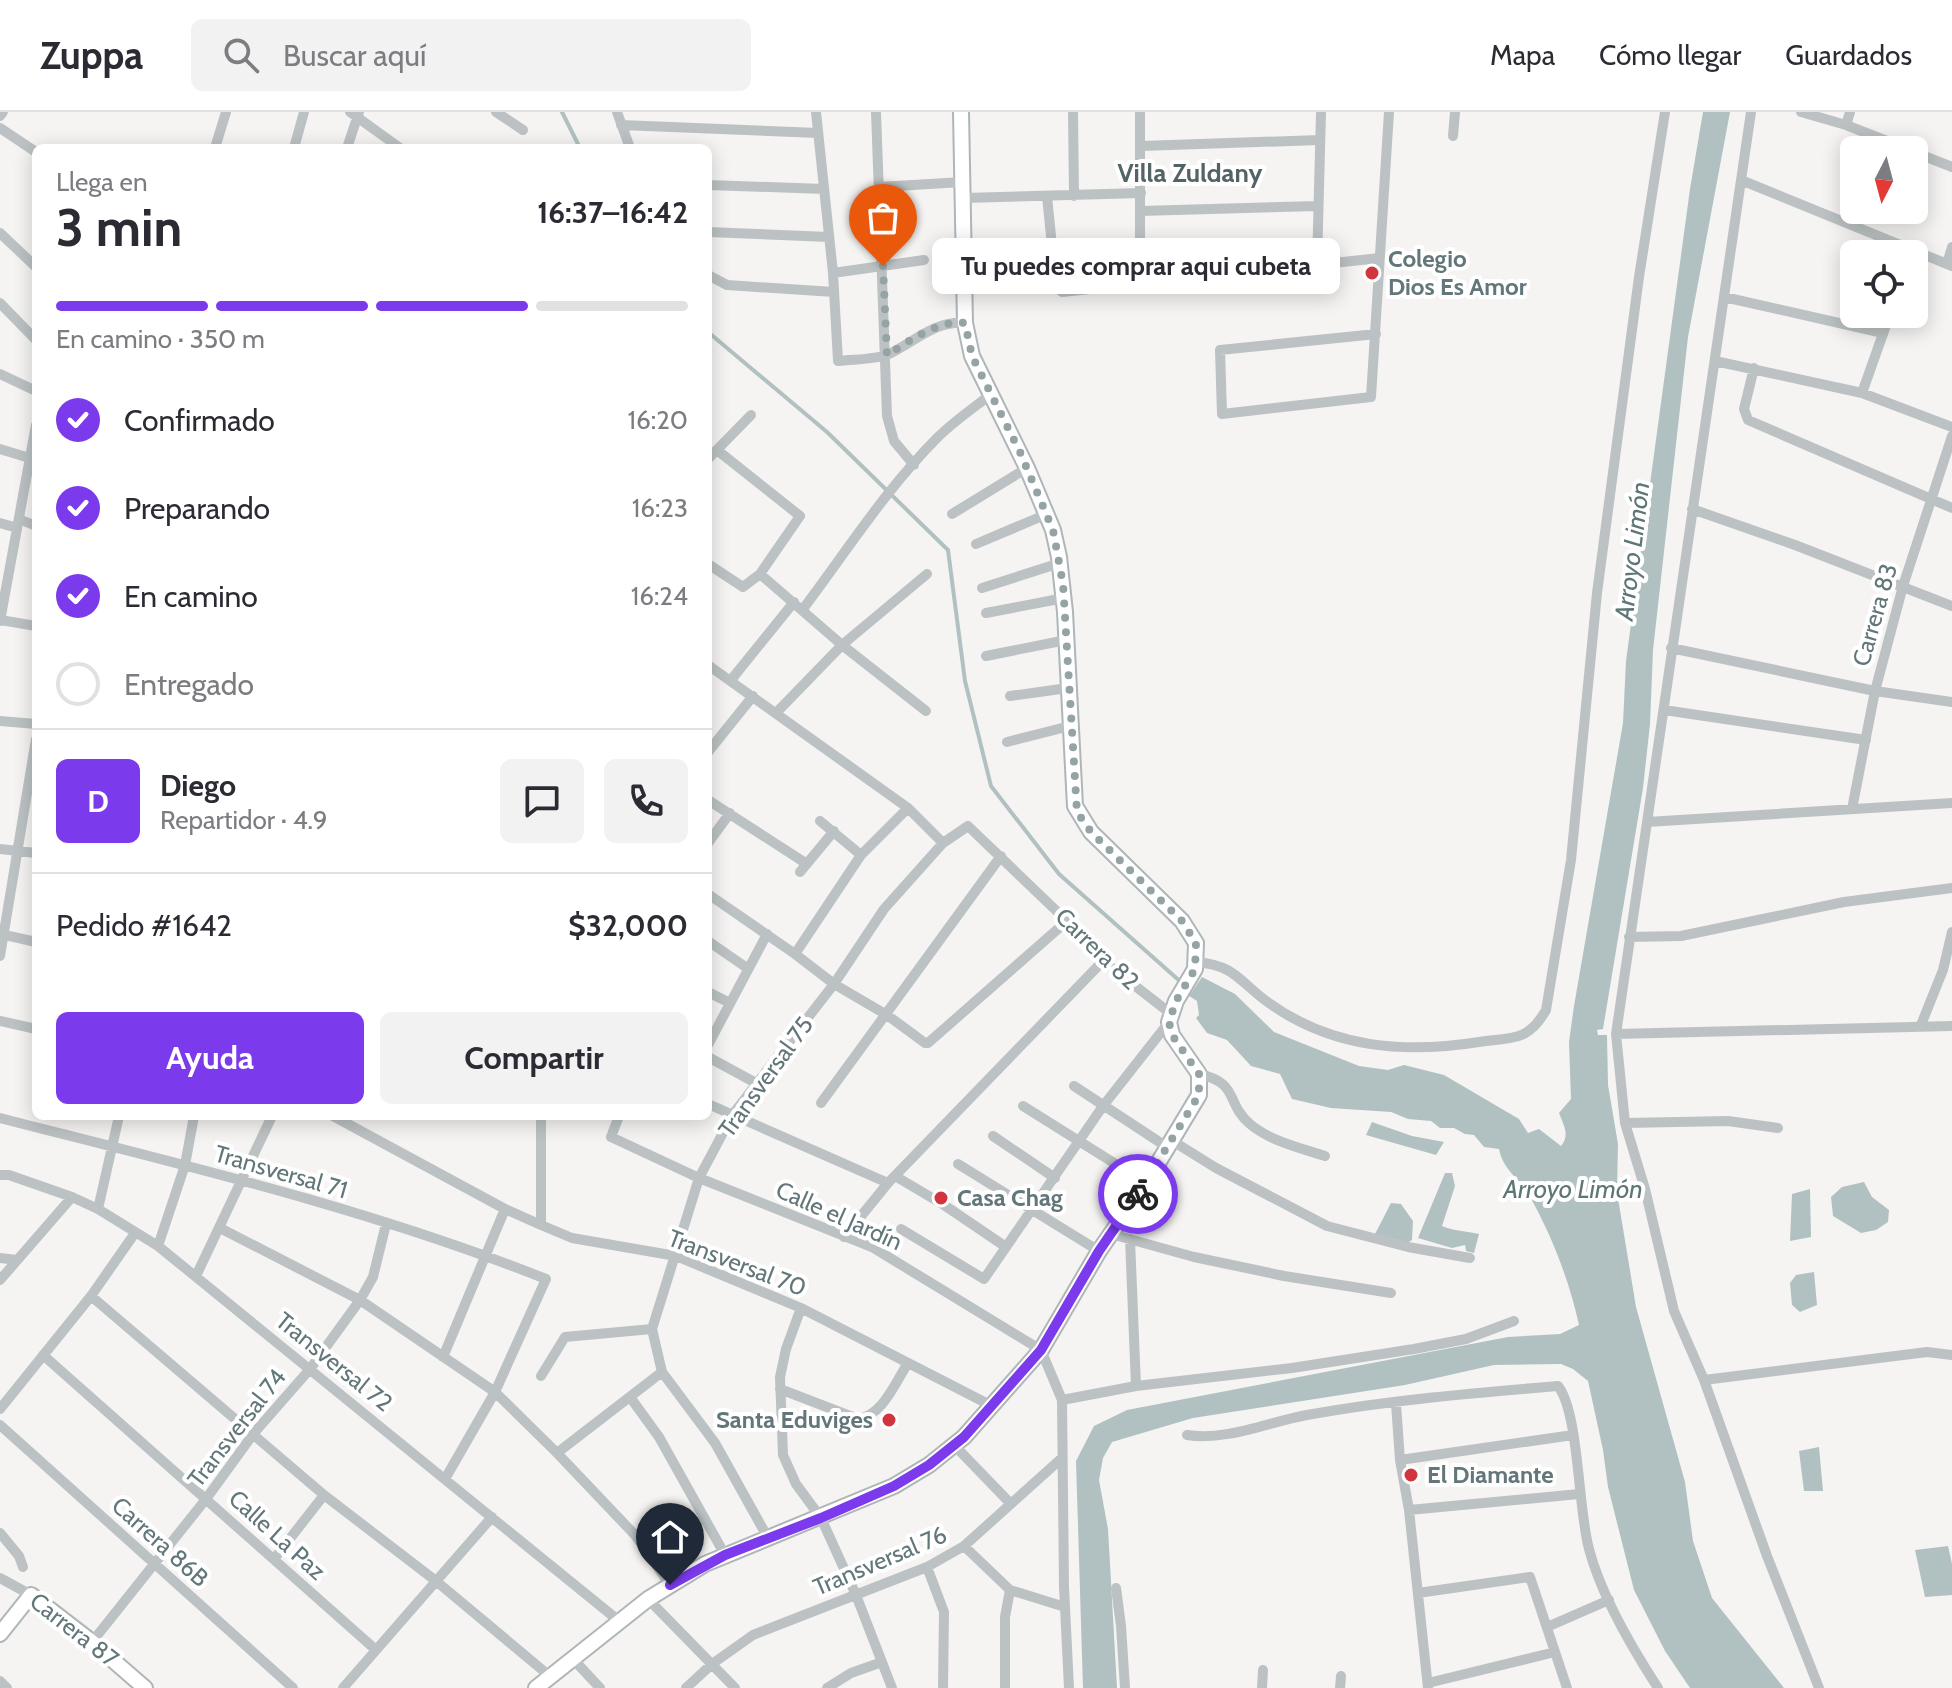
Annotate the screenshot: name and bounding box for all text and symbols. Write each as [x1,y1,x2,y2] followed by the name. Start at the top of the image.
[191,19,751,91] search box
[40,32,143,79] text: Zuppa
[219,33,263,77] icon: search
[283,37,426,74] text: Buscar aquí
[1490,38,1555,72] text: Mapa
[1599,38,1741,72] text: Cómo llegar
[1785,38,1912,72] text: Guardados
[1840,136,1928,224] north arrow
[1840,136,1928,328] map controls
[1118,157,1262,189] district label: Villa Zuldany
[56,166,147,198] text: Llega en
[849,184,917,266] pin
[537,194,688,231] text: 16:37–16:42
[56,196,182,259] text: 3 min
[861,196,905,240] icon: bag
[931,238,1339,294] callout: Tu puedes comprar aqui cubeta
[1840,240,1928,328] button: locate
[1388,244,1527,301] place label: Colegio Dios Es Amor
[961,250,1311,282] text: Tu puedes comprar aqui cubeta
[1363,264,1381,282] marker: Colegio Dios Es Amor
[56,323,265,355] text: En camino · 350 m
[56,398,100,442] icon: check
[124,402,275,439] text: Confirmado
[628,404,688,436] text: 16:20
[1608,480,1656,623] water label: Arroyo Limón
[56,486,100,530] icon: check
[124,490,270,527] text: Preparando
[632,492,688,524] text: 16:23
[1846,560,1903,669] street label: Carrera 83
[56,574,100,618] icon: check
[124,578,258,615] text: En camino
[631,580,688,612] text: 16:24
[124,666,254,703] text: Entregado
[500,759,584,843] button: chat
[604,759,688,843] button: phone
[160,767,236,804] text: Diego
[87,783,109,820] text: D
[160,804,328,836] text: Repartidor · 4.9
[1050,902,1145,996] street label: Carrera 82
[56,907,232,944] text: Pedido #1642
[568,907,688,944] text: $32,000
[712,1011,819,1143] street label: Transversal 75
[56,1012,364,1104] button: Ayuda
[380,1012,688,1104] button: Compartir
[211,1139,351,1204] street label: Transversal 71
[1098,1154,1178,1234] courier
[1116,1172,1160,1216] icon: bike
[1502,1173,1643,1205] water label: Arroyo Limón
[772,1175,907,1256] street label: Calle el Jardín
[957,1183,1063,1212] place label: Casa Chag
[932,1189,950,1207] marker: Casa Chag
[664,1223,810,1302] street label: Transversal 70
[270,1306,398,1417] street label: Transversal 72
[181,1363,292,1493] street label: Transversal 74
[716,1405,873,1434] place label: Santa Eduviges
[880,1411,898,1429] marker: Santa Eduviges
[1427,1460,1554,1489] place label: El Diamante
[1402,1466,1420,1484] marker: El Diamante
[223,1484,332,1586] street label: Calle La Paz
[106,1491,215,1593] street label: Carrera 86B
[636,1503,704,1585] pin
[648,1515,692,1559] icon: home
[809,1519,951,1602] street label: Transversal 76
[24,1586,124,1673] street label: Carrera 87

